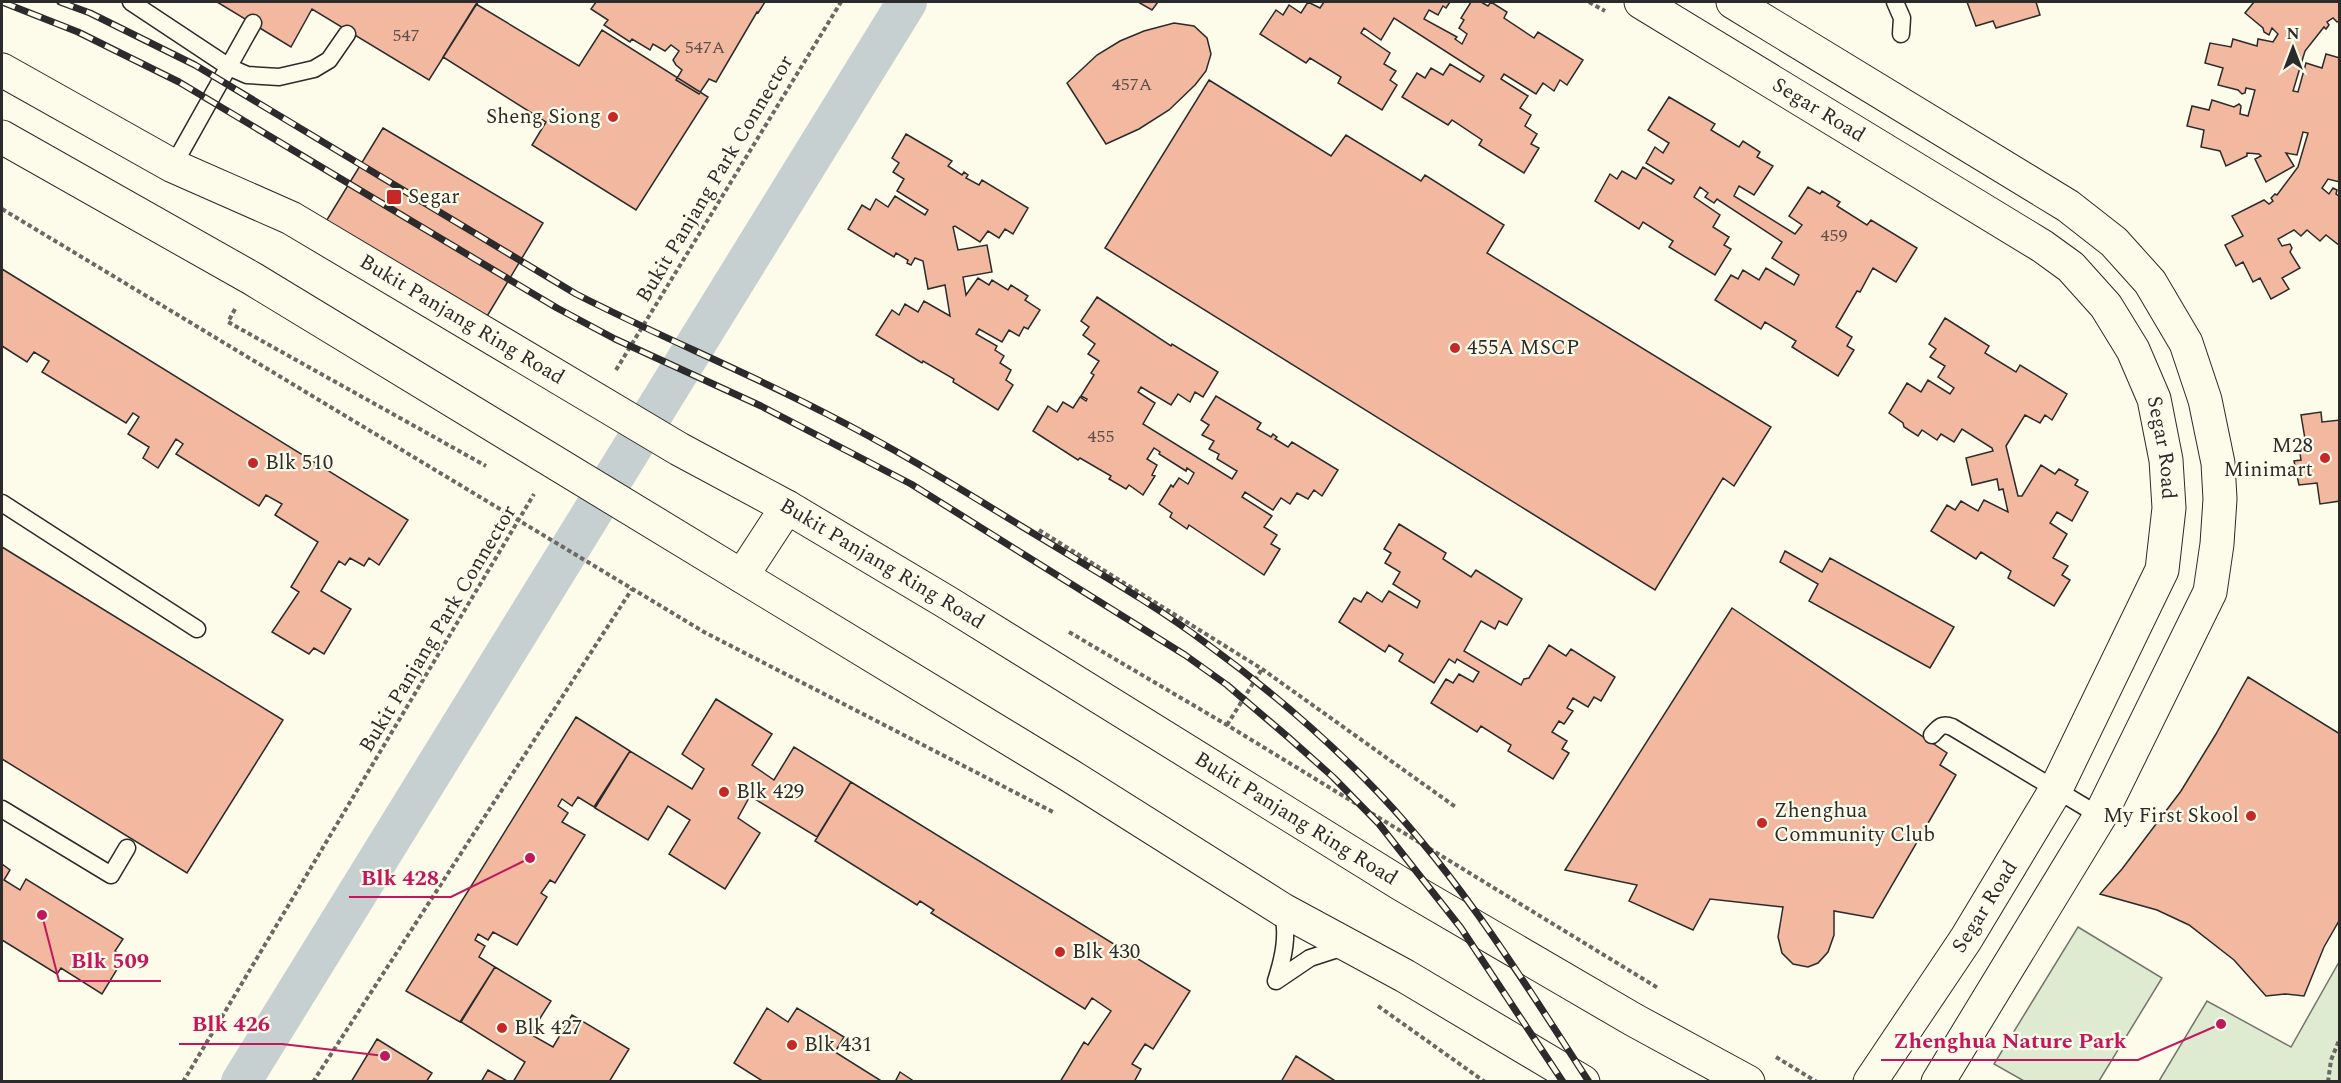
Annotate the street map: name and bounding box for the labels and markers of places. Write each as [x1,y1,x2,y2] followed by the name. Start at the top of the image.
[486,101,601,133] place label: Sheng Siong
[606,110,620,124] marker: Sheng Siong
[408,181,460,213] place label: Segar
[385,188,403,206] marker: Segar
[1467,332,1579,364] place label: 455A MSCP
[1448,341,1462,355] marker: 455A MSCP
[2224,430,2313,486] place label: M28 Minimart
[265,447,333,479] place label: Blk 510
[2318,451,2332,465] marker: M28 Minimart
[246,456,260,470] marker: Blk 510
[736,776,804,808] place label: Blk 429
[717,785,731,799] marker: Blk 429
[1774,795,1935,851] place label: Zhenghua Community Club
[2103,800,2239,832] place label: My First Skool
[2244,809,2258,823] marker: My First Skool
[1755,816,1769,830] marker: Zhenghua Community Club
[349,857,451,897] callout: Blk 428
[1072,936,1140,968] place label: Blk 430
[59,941,161,981] callout: Blk 509
[1053,945,1067,959] marker: Blk 430
[179,1004,282,1044] callout: Blk 426
[514,1012,582,1044] place label: Blk 427
[1881,1020,2138,1060] callout: Zhenghua Nature Park
[495,1021,509,1035] marker: Blk 427
[804,1029,872,1061] place label: Blk 431
[785,1038,799,1052] marker: Blk 431

